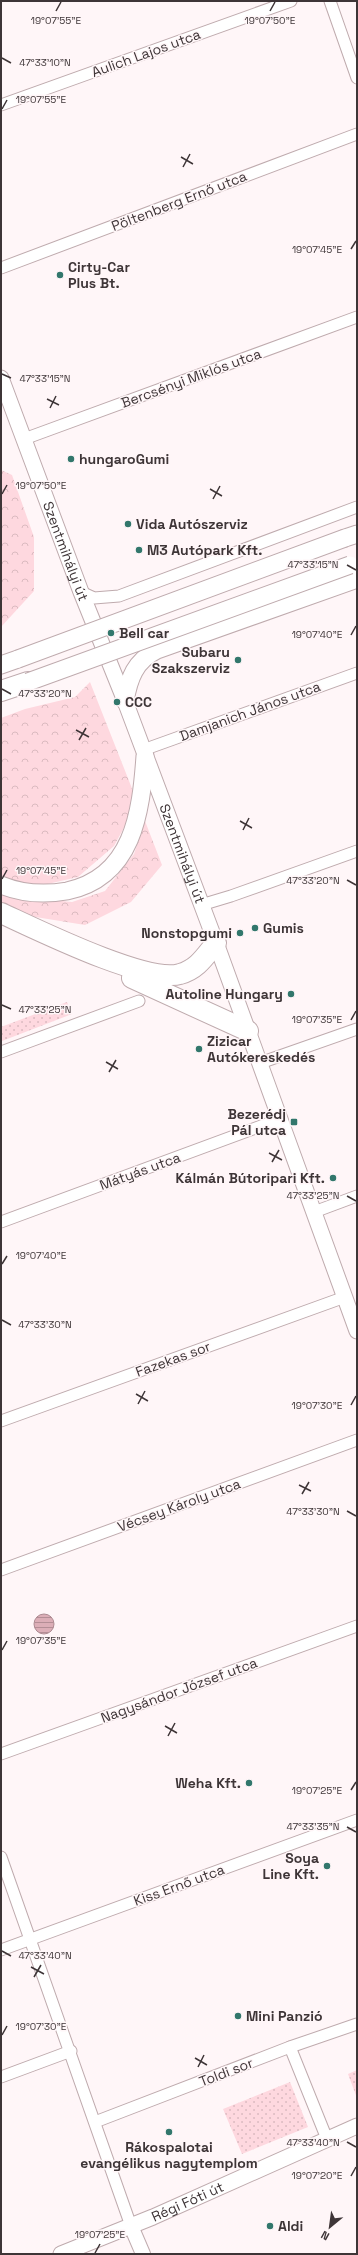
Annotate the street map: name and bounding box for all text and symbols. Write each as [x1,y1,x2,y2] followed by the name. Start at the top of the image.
[31,14,82,27] text: 19°07'55"E
[245,14,296,27] text: 19°07'50"E
[89,25,203,81] street label: Aulich Lajos utca
[19,56,71,69] text: 47°33'10"N
[16,93,67,106] text: 19°07'55"E
[109,167,249,235] street label: Pöltenberg Ernő utca
[292,243,342,256] text: 19°07'45"E
[68,258,130,292] place label: Cirty-Car Plus Bt.
[55,270,65,280] marker: Cirty-Car Plus Bt.
[118,344,264,412] street label: Bercsényi Miklós utca
[19,372,71,385] text: 47°33'15"N
[79,450,169,468] place label: hungaroGumi
[66,454,76,464] marker: hungaroGumi
[16,479,67,492] text: 19°07'50"E
[39,499,93,604] street label: Szentmihályi út
[136,515,248,533] place label: Vida Autószerviz
[123,519,133,529] marker: Vida Autószerviz
[147,541,262,559] place label: M3 Autópark Kft.
[134,545,144,555] marker: M3 Autópark Kft.
[287,558,339,571] text: 47°33'15"N
[119,624,170,642] place label: Bell car
[106,628,116,638] marker: Bell car
[292,628,343,641] text: 19°07'40"E
[152,643,230,677] place label: Subaru Szakszerviz
[233,655,243,665] marker: Subaru Szakszerviz
[177,677,323,745] street label: Damjanich János utca
[18,687,72,700] text: 47°33'20"N
[125,693,152,711] place label: CCC
[112,697,122,707] marker: CCC
[155,801,209,906] street label: Szentmihályi út
[16,864,66,877] text: 19°07'45"E
[286,874,340,887] text: 47°33'20"N
[263,919,304,937] place label: Gumis
[250,923,260,933] marker: Gumis
[141,924,232,942] place label: Nonstopgumi
[235,928,245,938] marker: Nonstopgumi
[165,985,283,1003] place label: Autoline Hungary
[286,989,296,999] marker: Autoline Hungary
[19,1003,71,1016] text: 47°33'25"N
[292,1013,343,1026] text: 19°07'35"E
[207,1032,315,1066] place label: Zizicar Autókereskedés
[194,1044,204,1054] marker: Zizicar Autókereskedés
[227,1105,286,1139] place label: Bezerédj Pál utca
[289,1117,299,1127] marker: Bezerédj Pál utca
[97,1148,183,1194] street label: Mátyás utca
[176,1169,325,1187] place label: Kálmán Bútoripari Kft.
[328,1173,338,1183] marker: Kálmán Bútoripari Kft.
[287,1189,339,1202] text: 47°33'25"N
[16,1249,67,1262] text: 19°07'40"E
[18,1318,72,1331] text: 47°33'30"N
[133,1337,213,1381] street label: Fazekas sor
[292,1399,343,1412] text: 19°07'30"E
[115,1474,243,1536] street label: Vécsey Károly utca
[286,1505,340,1518] text: 47°33'30"N
[16,1634,67,1647] text: 19°07'35"E
[98,1653,260,1727] street label: Nagysándor József utca
[175,1774,241,1792] place label: Weha Kft.
[244,1778,254,1788] marker: Weha Kft.
[292,1784,343,1797] text: 19°07'25"E
[287,1820,339,1833] text: 47°33'35"N
[263,1849,319,1883] place label: Soya Line Kft.
[131,1860,227,1910] street label: Kiss Ernő utca
[322,1861,332,1871] marker: Soya Line Kft.
[18,1949,72,1962] text: 47°33'40"N
[246,2007,323,2025] place label: Mini Panzió
[233,2011,243,2021] marker: Mini Panzió
[16,2020,67,2033] text: 19°07'30"E
[197,2054,255,2090] street label: Toldi sor
[164,2127,174,2137] marker: Rákospalotai evangélikus nagytemplom
[286,2136,340,2149] text: 47°33'40"N
[80,2138,258,2172] place label: Rákospalotai evangélikus nagytemplom
[292,2169,343,2182] text: 19°07'20"E
[148,2178,227,2226] street label: Régi Fóti út
[310,2207,350,2247] north arrow
[278,2217,303,2235] place label: Aldi
[265,2221,275,2231] marker: Aldi
[75,2228,126,2241] text: 19°07'25"E
[319,2228,332,2244] text: N

